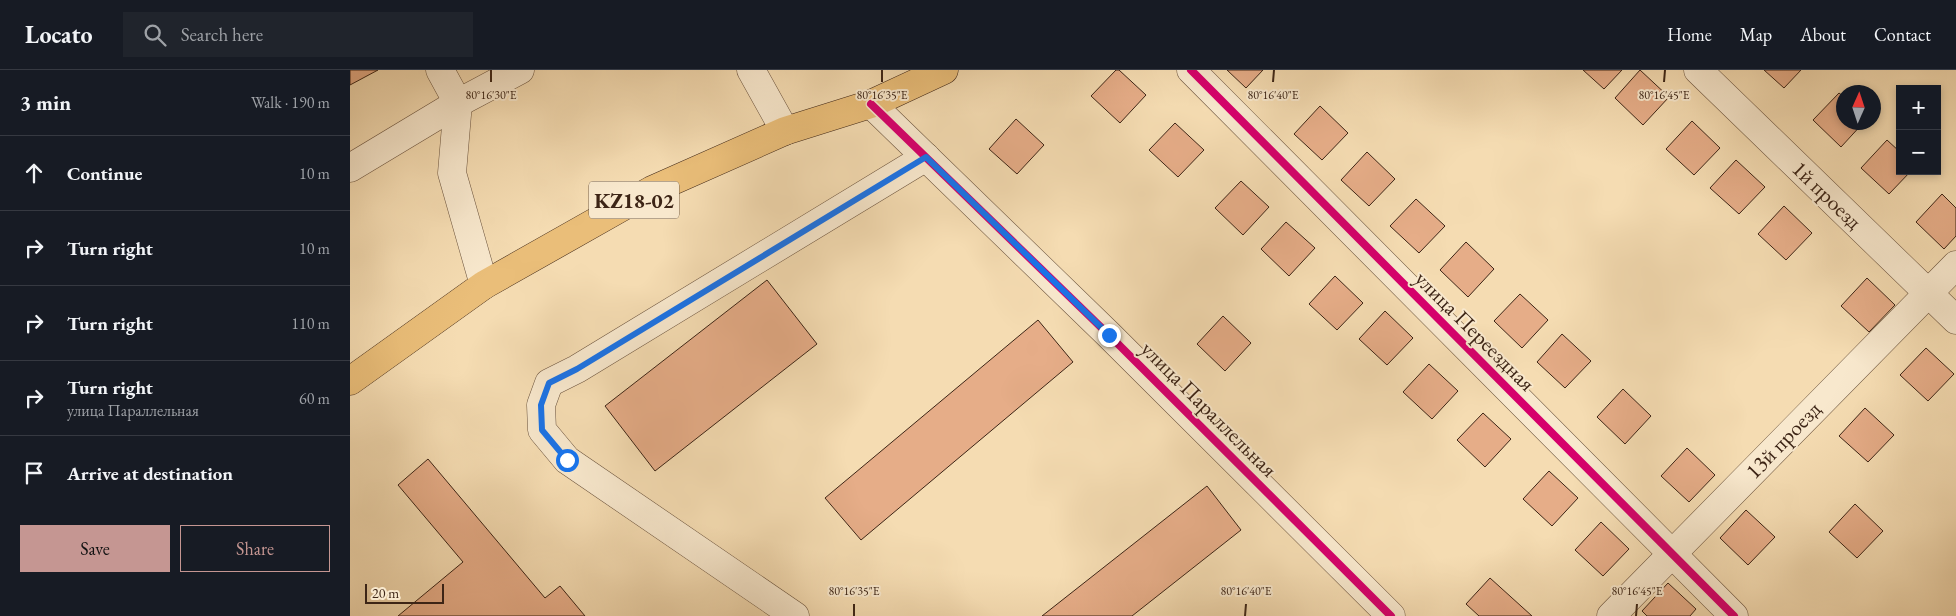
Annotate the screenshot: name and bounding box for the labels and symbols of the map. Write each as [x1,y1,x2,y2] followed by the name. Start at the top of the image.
[1836,85,1881,130] north arrow
[465,87,517,103] text: 80°16'30"E
[856,87,908,103] text: 80°16'35"E
[1247,87,1299,103] text: 80°16'40"E
[1638,87,1690,103] text: 80°16'45"E
[1786,154,1868,236] street label: 1й проезд
[589,182,679,218] road number: KZ18-02
[1408,264,1542,398] street label: улица Переездная
[1098,324,1121,347] route end
[1135,335,1284,484] street label: улица Параллельная
[1739,395,1827,485] street label: 13й проезд
[556,449,579,472] route start
[365,581,444,604] scale bar
[828,583,880,599] text: 80°16'35"E
[1220,583,1272,599] text: 80°16'40"E
[1611,583,1663,599] text: 80°16'45"E

